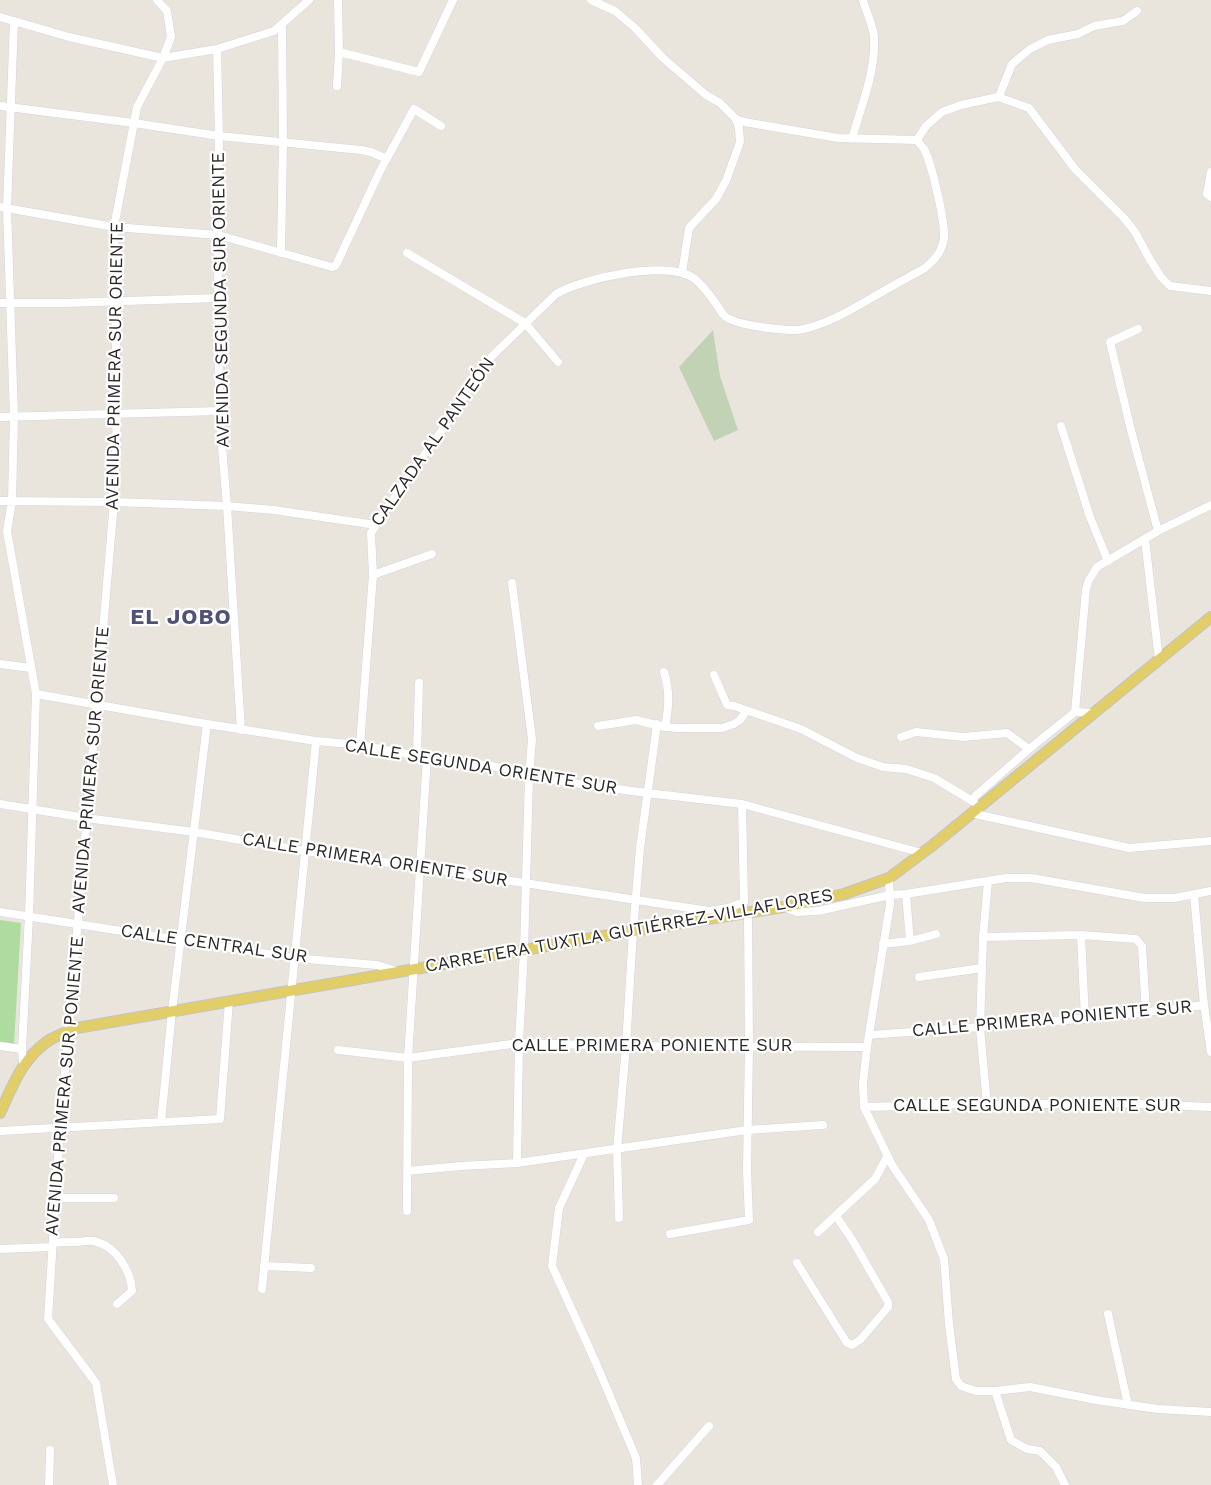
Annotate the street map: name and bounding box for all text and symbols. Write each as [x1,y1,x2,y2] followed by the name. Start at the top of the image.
[208,152,234,448] street label: AVENIDA SEGUNDA SUR ORIENTE
[102,222,128,510] street label: AVENIDA PRIMERA SUR ORIENTE
[366,353,500,531] street label: CALZADA AL PANTEÓN
[129,605,233,631] district label: EL JOBO
[68,625,114,915] street label: AVENIDA PRIMERA SUR ORIENTE
[343,735,619,799] street label: CALLE SEGUNDA ORIENTE SUR
[241,828,509,892] street label: CALLE PRIMERA ORIENTE SUR
[423,884,835,978] street label: CARRETERA TUXTLA GUTIÉRREZ-VILLAFLORES
[119,920,309,968] street label: CALLE CENTRAL SUR
[41,935,89,1237] street label: AVENIDA PRIMERA SUR PONIENTE
[911,996,1193,1042] street label: CALLE PRIMERA PONIENTE SUR
[512,1035,792,1057] street label: CALLE PRIMERA PONIENTE SUR
[893,1095,1181,1117] street label: CALLE SEGUNDA PONIENTE SUR

